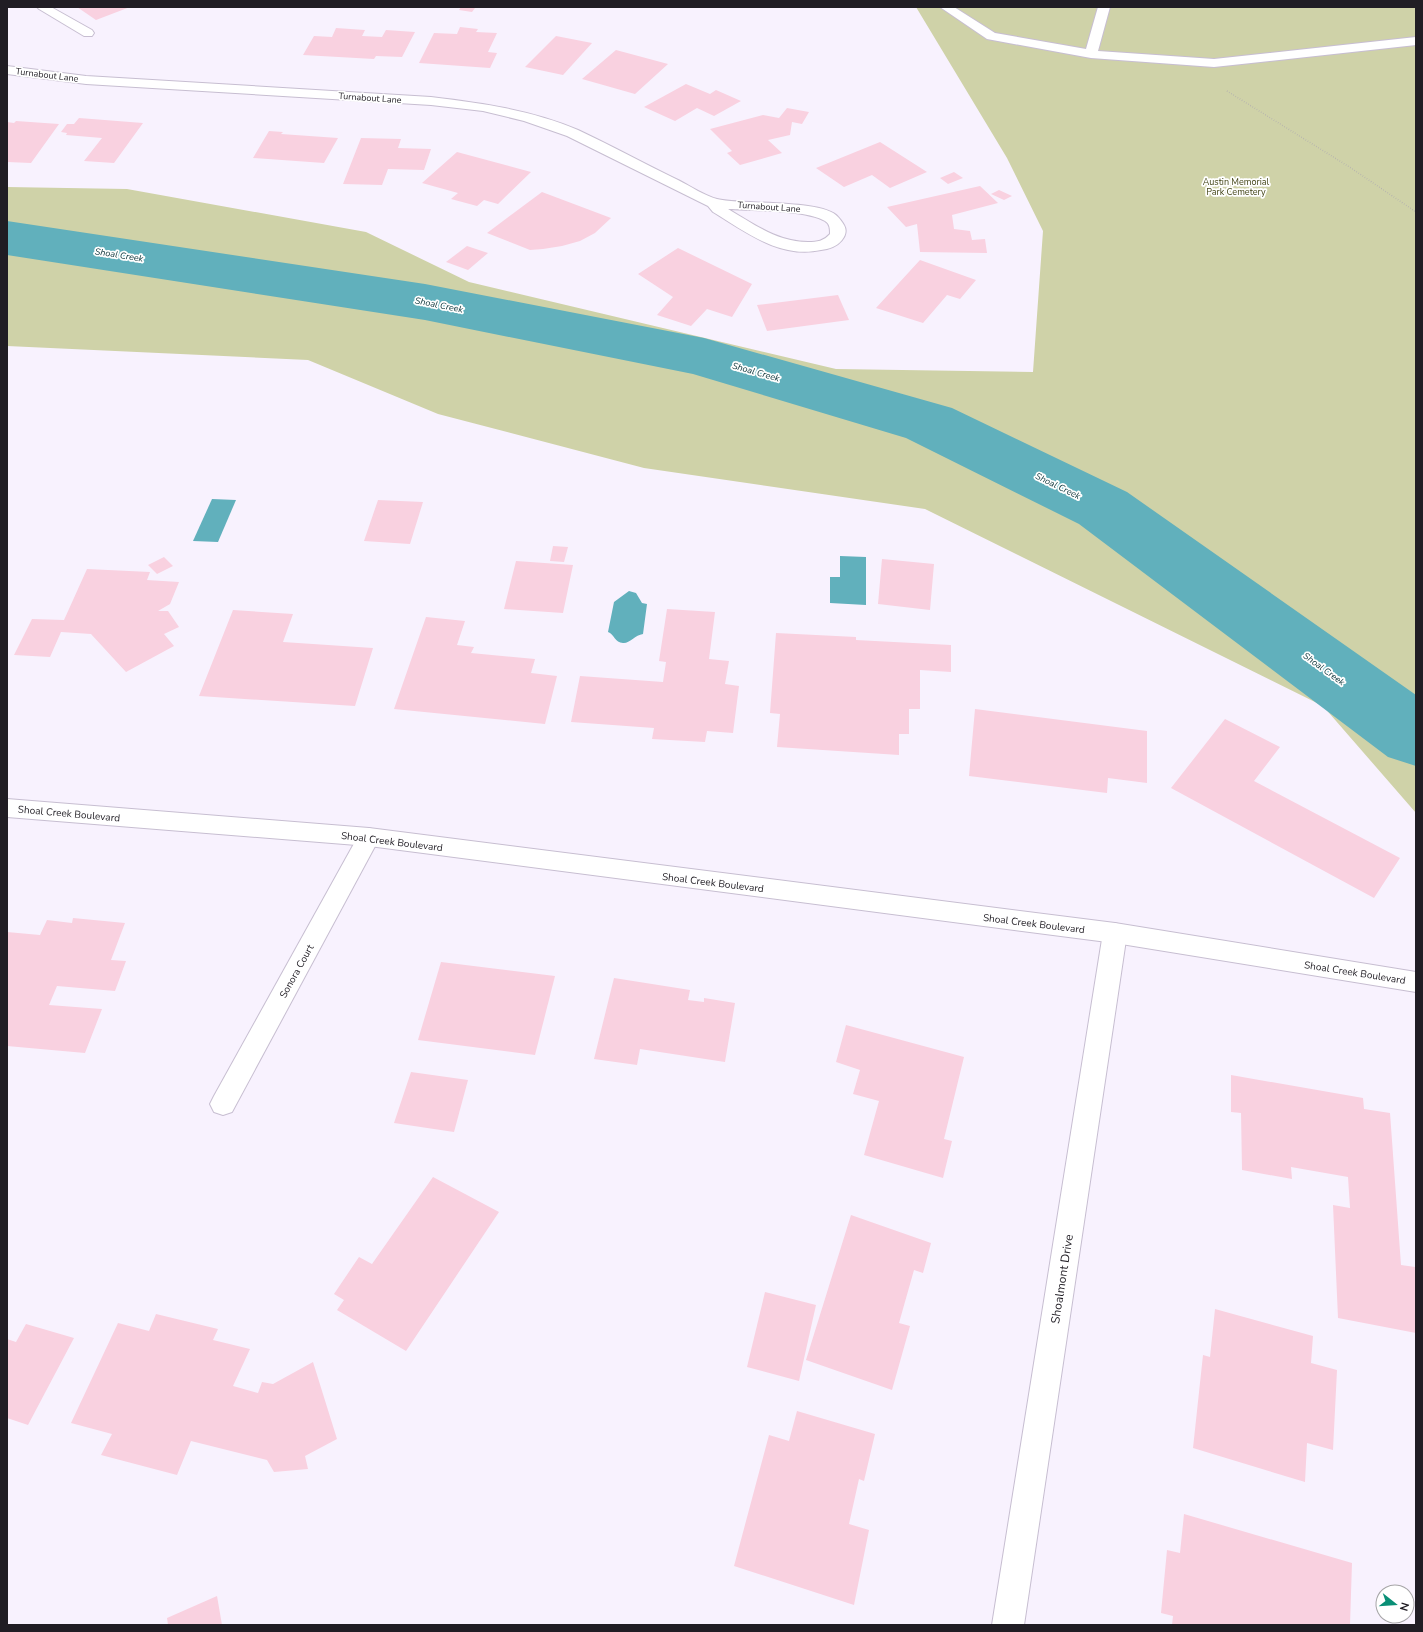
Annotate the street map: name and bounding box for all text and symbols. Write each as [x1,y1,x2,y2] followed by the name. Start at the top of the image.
[15,65,79,85] street label: Turnabout Lane
[338,90,402,106] street label: Turnabout Lane
[1203,176,1270,198] park label: Austin Memorial Park Cemetery
[737,199,801,215] street label: Turnabout Lane
[94,245,144,265] water label: Shoal Creek
[414,294,465,316] water label: Shoal Creek
[731,360,782,385] water label: Shoal Creek
[1033,470,1083,502] water label: Shoal Creek
[1301,650,1348,688] water label: Shoal Creek
[17,803,121,825] street label: Shoal Creek Boulevard
[340,829,444,855] street label: Shoal Creek Boulevard
[661,870,765,896] street label: Shoal Creek Boulevard
[982,911,1086,937] street label: Shoal Creek Boulevard
[276,942,318,1001] street label: Sonora Court
[1303,958,1407,988] street label: Shoal Creek Boulevard
[1047,1233,1077,1325] street label: Shoalmont Drive
[1375,1584,1415,1624] north arrow
[1396,1601,1412,1613] text: N

